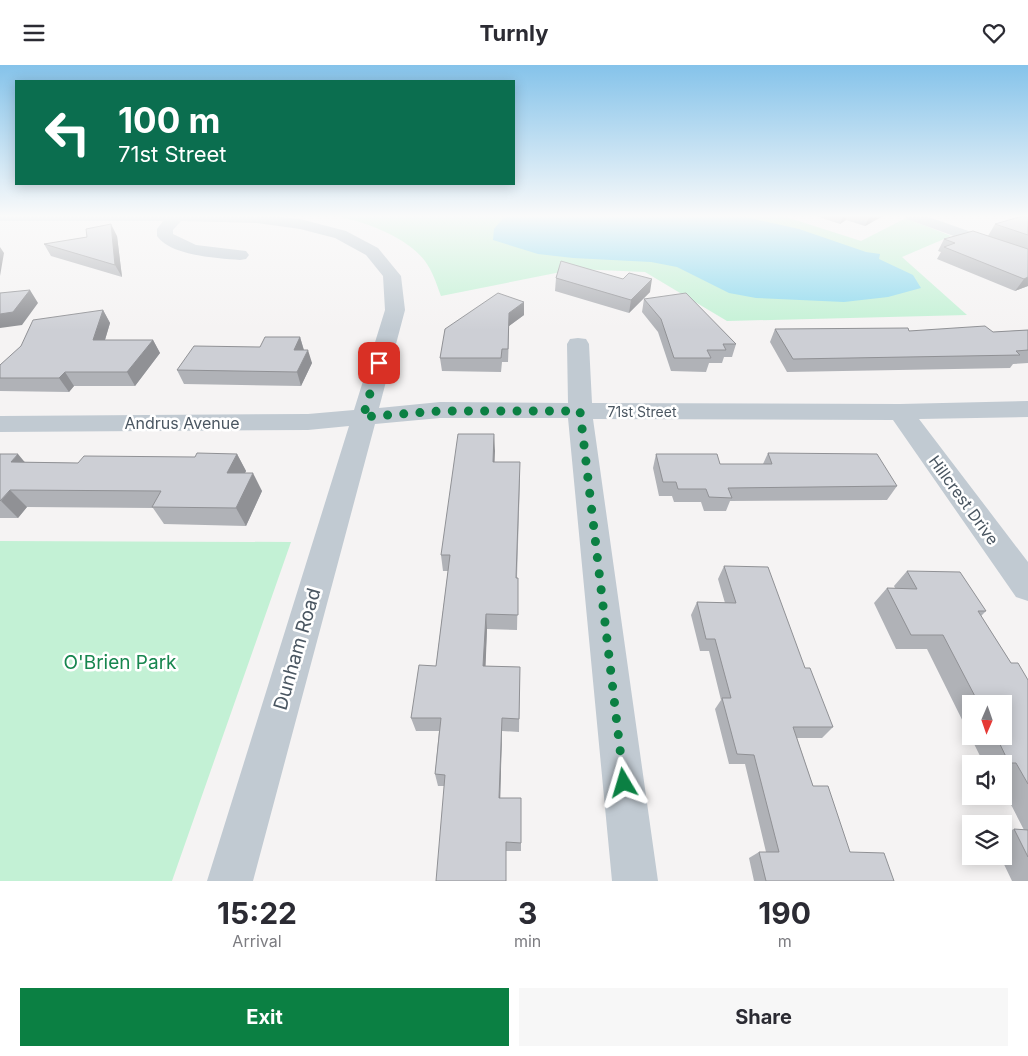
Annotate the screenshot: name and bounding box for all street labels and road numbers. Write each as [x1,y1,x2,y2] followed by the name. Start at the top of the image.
[607,403,677,420] street label: 71st Street
[125,413,239,433] street label: Andrus Avenue
[925,451,1003,549] street label: Hillcrest Drive
[269,585,325,713] street label: Dunham Road

